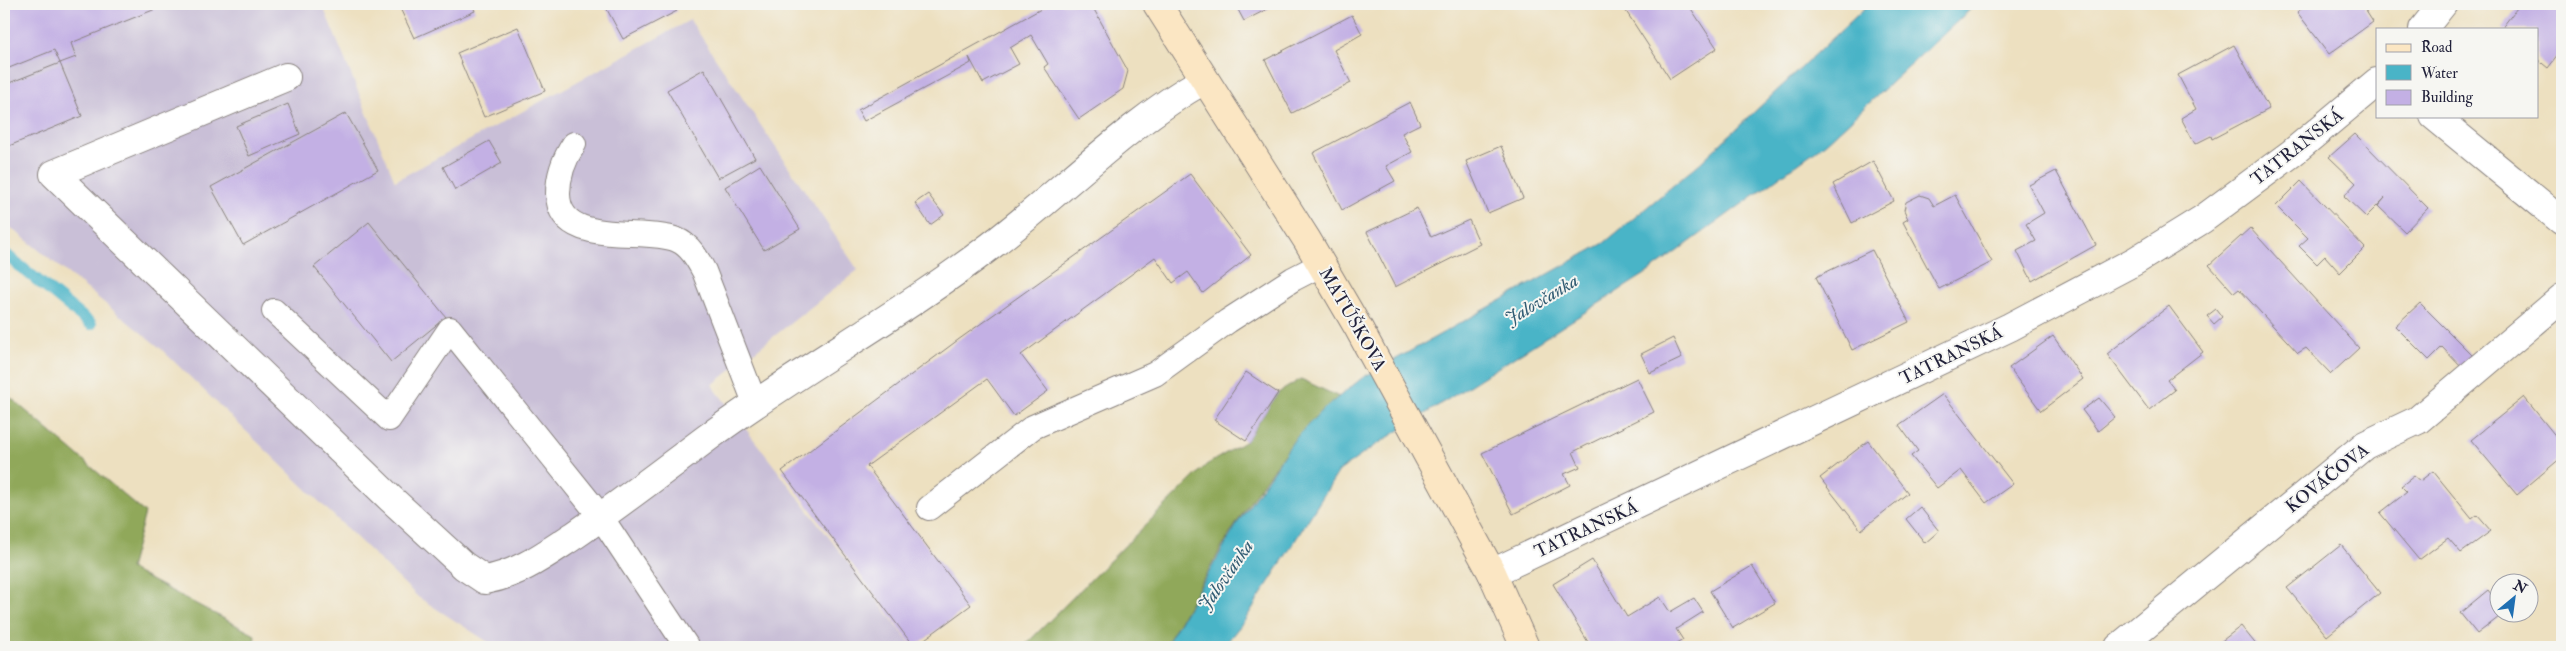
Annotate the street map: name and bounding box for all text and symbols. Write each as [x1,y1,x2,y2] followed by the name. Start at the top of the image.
[2376,28,2538,118] legend
[2421,38,2453,57] text: Road
[2420,64,2458,83] text: Water
[2421,88,2473,107] text: Building
[2246,104,2349,191] street label: TATRANSKÁ
[1314,263,1393,376] street label: MATÚŠKOVA
[1500,269,1583,331] water label: Jalovčanka
[1896,320,2007,390] street label: TATRANSKÁ
[2281,438,2374,518] street label: KOVÁČOVA
[1531,495,1642,563] street label: TATRANSKÁ
[1193,535,1259,616] water label: Jalovčanka
[2488,574,2538,624] north arrow
[2510,576,2530,598] text: N

